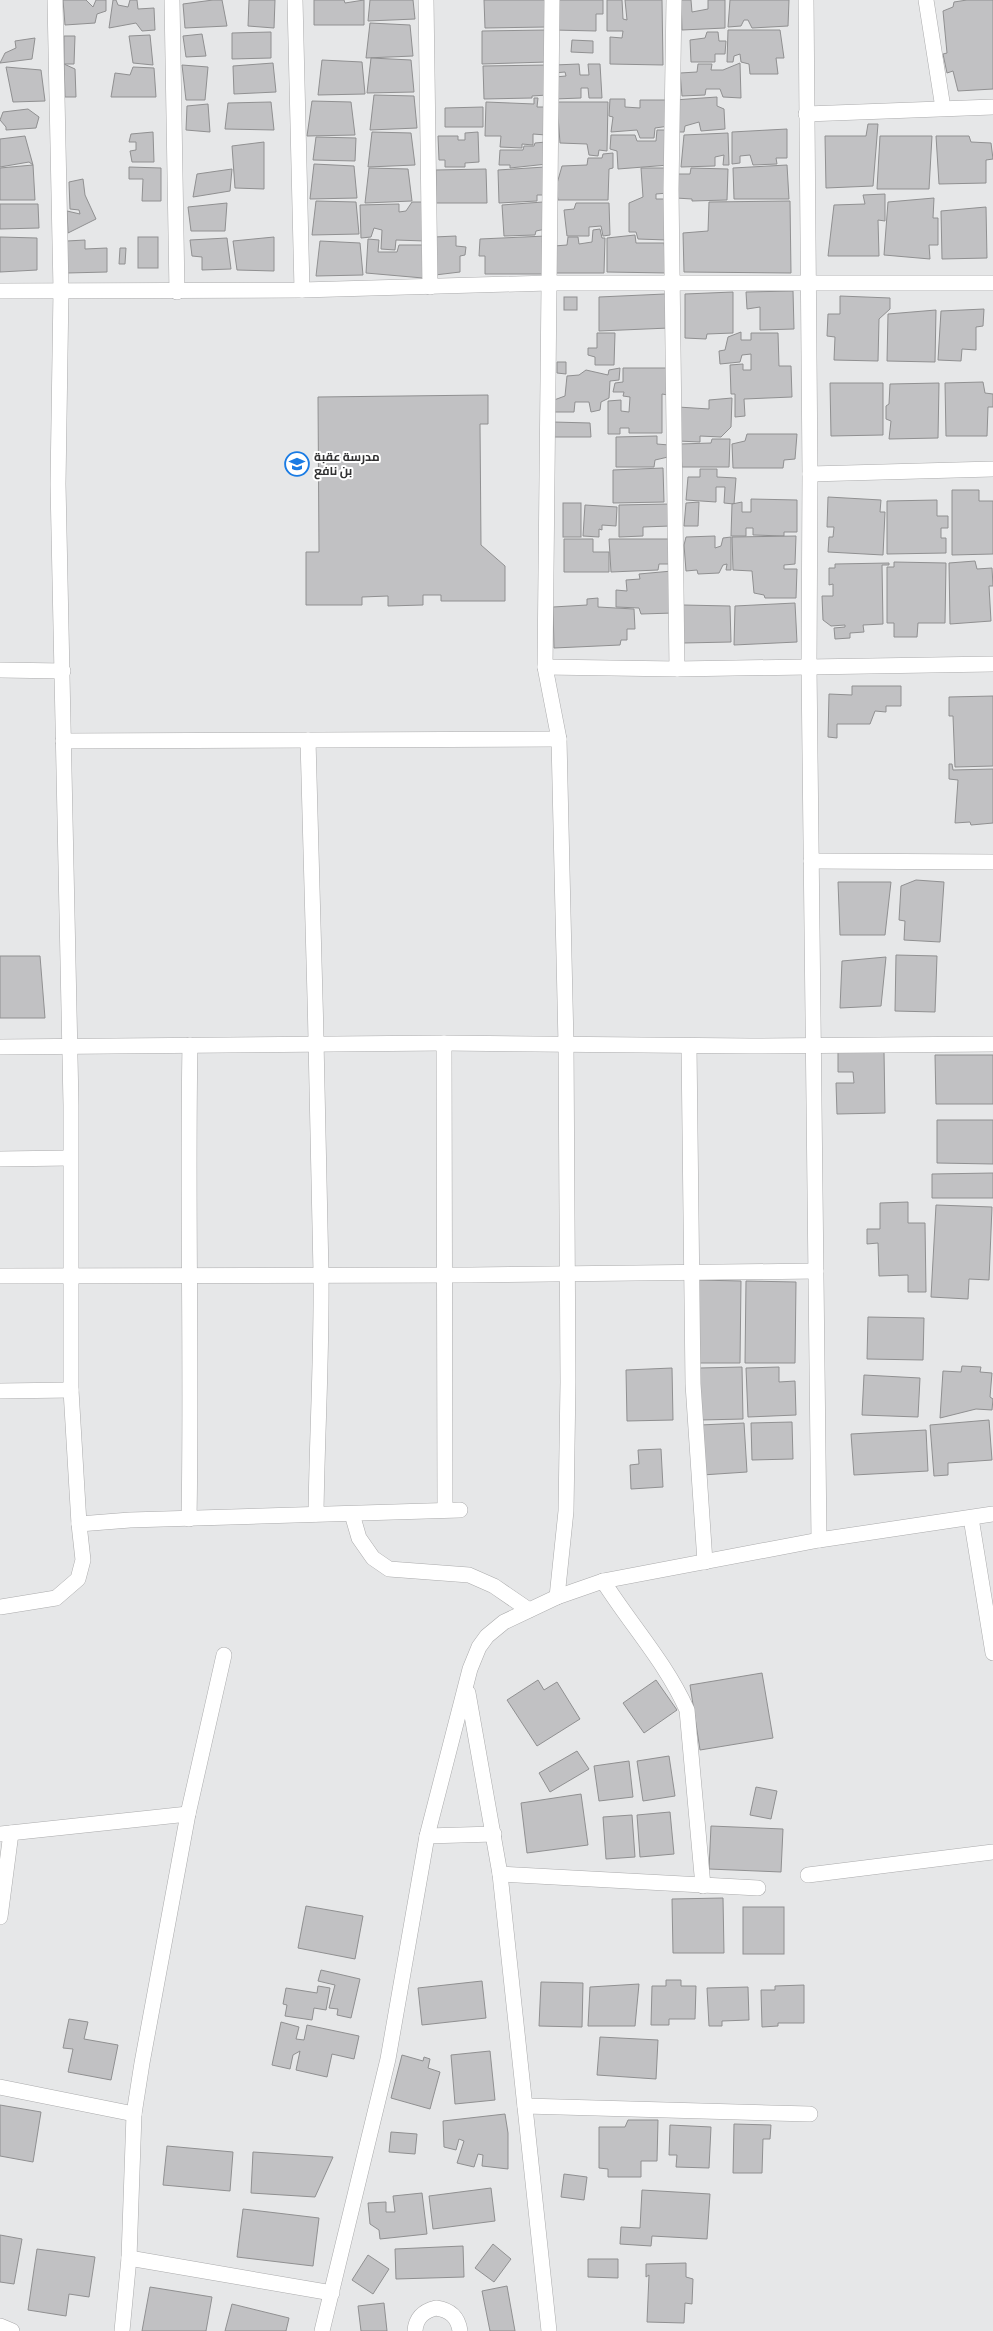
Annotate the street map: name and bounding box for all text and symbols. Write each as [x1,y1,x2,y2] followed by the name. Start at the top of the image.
[314,449,380,480] place label: مدرسة عقبة بن نافع
[284,451,310,477] school or university icon: مدرسة عقبة بن نافع

